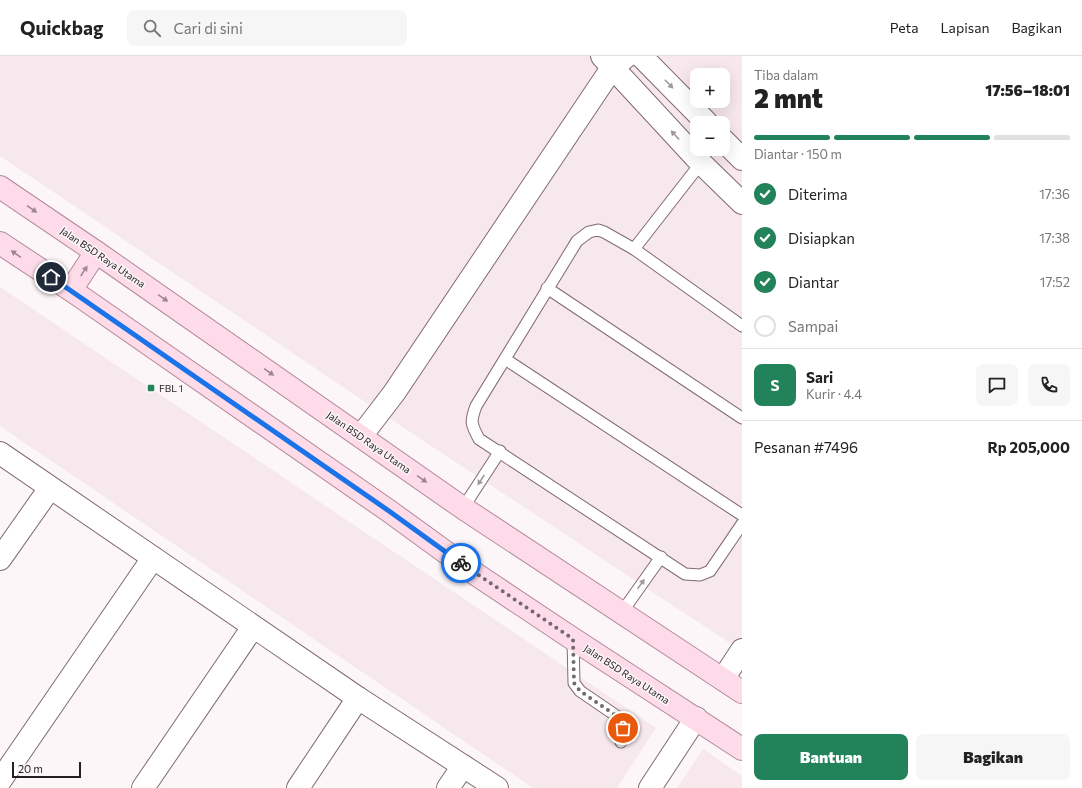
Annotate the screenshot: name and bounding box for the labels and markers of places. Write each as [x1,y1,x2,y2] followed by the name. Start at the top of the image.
[34,260,68,294] pin
[159,382,183,394] place label: FBL 1
[146,383,156,393] marker: FBL 1
[606,711,640,745] pin

